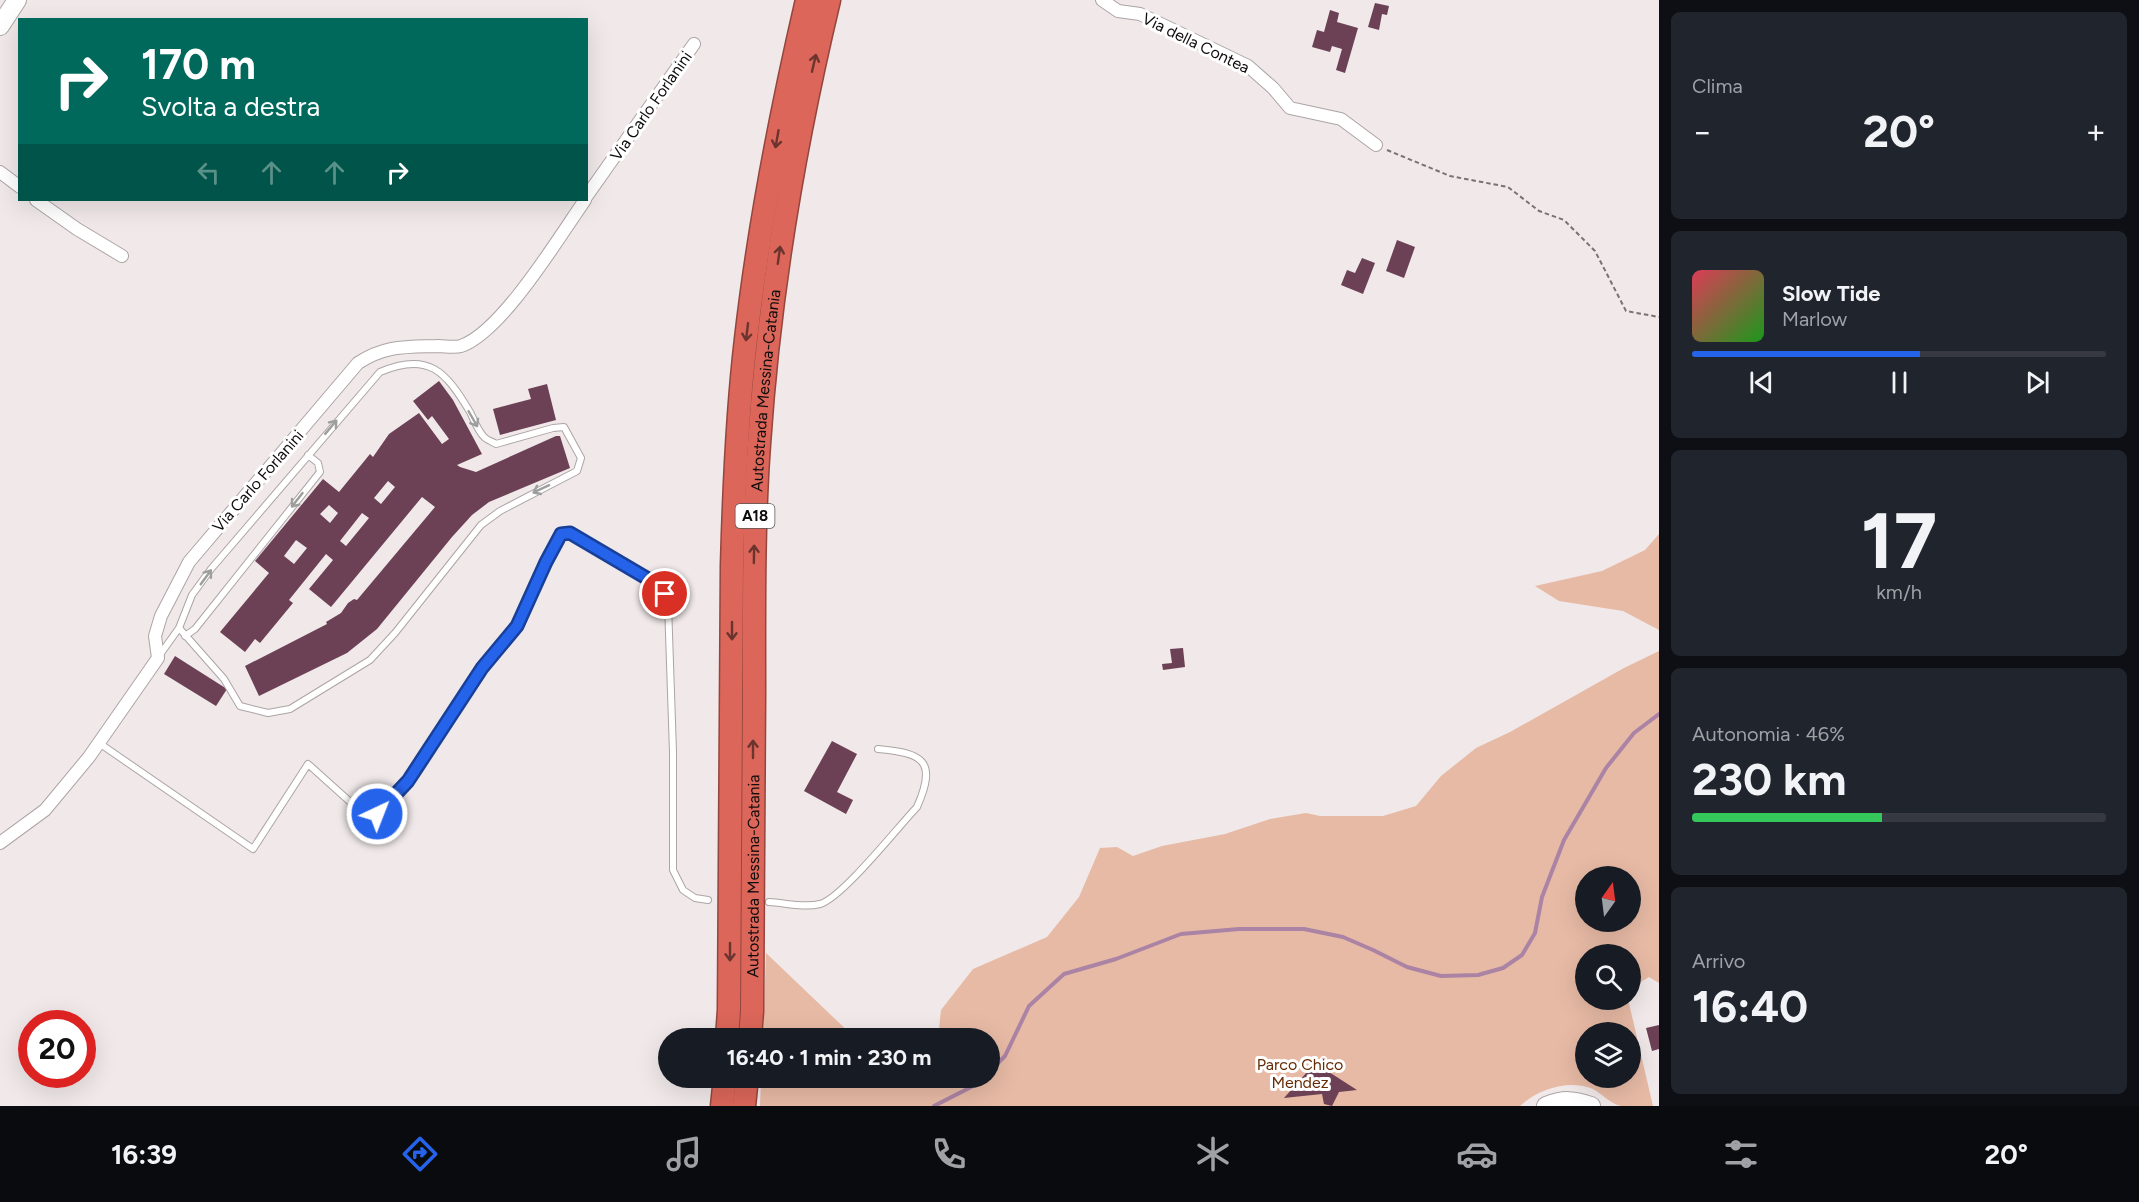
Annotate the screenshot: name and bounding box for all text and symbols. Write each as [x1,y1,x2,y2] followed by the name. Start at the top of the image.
[1139,9,1253,77] street label: Via della Contea
[141,39,256,90] text: 170 m
[42,42,120,120] icon: right
[606,48,696,164] street label: Via Carlo Forlanini
[809,54,821,73] one-way arrow
[1692,74,1743,98] text: Clima
[141,90,320,123] text: Svolta a destra
[1863,104,1935,158] text: 20°
[1692,112,1713,151] text: −
[2085,112,2106,151] text: +
[771,129,782,149] one-way arrow
[192,156,225,189] icon: left
[255,156,288,189] icon: ahead
[318,156,351,189] icon: ahead
[381,156,414,189] icon: right
[774,245,785,265] one-way arrow
[1782,280,1881,307] text: Slow Tide
[747,288,784,492] street label: Autostrada Messina-Catania
[1782,307,1847,331] text: Marlow
[741,321,752,341] one-way arrow
[1745,366,1778,399] icon: previous
[1883,366,1916,399] icon: pause
[2021,366,2054,399] icon: next
[468,410,480,427] one-way arrow
[324,420,338,435] one-way arrow
[209,426,307,536] street label: Via Carlo Forlanini
[532,483,550,495] one-way arrow
[291,492,304,508] one-way arrow
[1861,494,1937,588] text: 17
[736,504,774,528] road number: A18
[749,544,760,564] one-way arrow
[639,568,690,619] pin
[200,569,212,585] one-way arrow
[648,577,681,610] icon: arrive
[1876,580,1922,604] text: km/h
[726,621,738,641] one-way arrow
[1692,722,1845,746] text: Autonomia · 46%
[747,739,759,759] one-way arrow
[1692,752,1846,806] text: 230 km
[743,774,763,978] street label: Autostrada Messina-Catania
[345,782,409,846] position arrow
[1575,866,1641,932] north arrow
[1575,866,1641,1088] map controls
[724,942,736,962] one-way arrow
[1575,944,1641,1010] button: search
[1692,949,1745,973] text: Arrivo
[1692,979,1808,1033] text: 16:40
[18,1010,96,1088] speed limit sign: 20
[1575,1022,1641,1088] button: layers
[727,1044,931,1071] text: 16:40 · 1 min · 230 m
[1257,1055,1343,1092] park label: Parco Chico Mendez
[399,1133,441,1175] icon: directions
[663,1133,705,1175] icon: music
[928,1133,970,1175] icon: phone
[1192,1133,1234,1175] icon: climate
[1456,1133,1498,1175] icon: car
[1720,1133,1762,1175] icon: filters
[111,1138,177,1171] text: 16:39
[1985,1138,2028,1171] text: 20°

